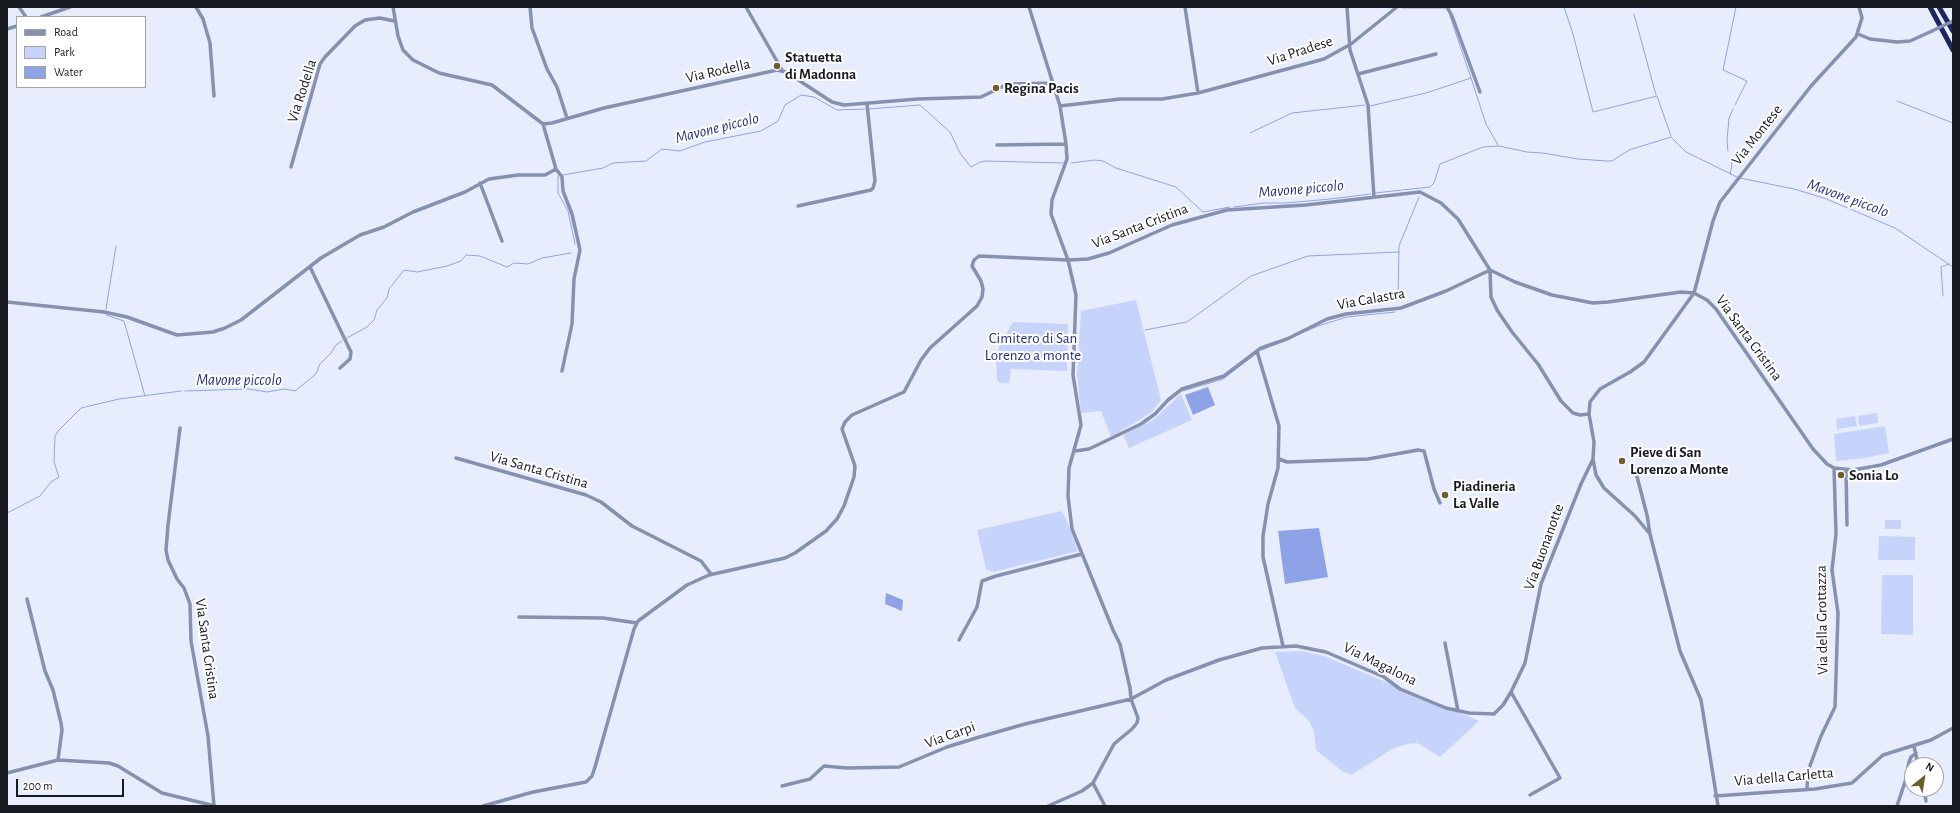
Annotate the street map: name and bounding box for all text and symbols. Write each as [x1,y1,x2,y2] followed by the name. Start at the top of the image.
[16,16,146,88] legend
[54,26,78,38] text: Road
[1265,32,1335,70] street label: Via Pradese
[54,46,75,58] text: Park
[785,48,856,83] place label: Statuetta di Madonna
[684,55,752,87] street label: Via Rodella
[283,57,321,125] street label: Via Rodella
[772,61,782,71] marker: Statuetta di Madonna
[54,66,83,78] text: Water
[1004,79,1079,97] place label: Regina Pacis
[991,83,1001,93] marker: Regina Pacis
[1728,101,1786,169] street label: Via Montese
[673,108,761,148] water label: Mavone piccolo
[1805,174,1891,222] water label: Mavone piccolo
[1258,176,1344,202] water label: Mavone piccolo
[1089,199,1191,253] street label: Via Santa Cristina
[1336,284,1406,314] street label: Via Calastra
[1712,292,1786,384] street label: Via Santa Cristina
[985,329,1081,364] park label: Cimitero di San Lorenzo a monte
[196,370,282,390] water label: Mavone piccolo
[1630,443,1728,478] place label: Pieve di San Lorenzo a Monte
[488,447,590,493] street label: Via Santa Cristina
[1617,456,1627,466] marker: Pieve di San Lorenzo a Monte
[1849,466,1899,484] place label: Sonia Lo
[1836,470,1846,480] marker: Sonia Lo
[1453,477,1516,512] place label: Piadineria La Valle
[1440,490,1450,500] marker: Piadineria La Valle
[1520,501,1568,593] street label: Via Buonanotte
[1812,565,1832,675] street label: Via della Grottazza
[191,597,223,701] street label: Via Santa Cristina
[1340,638,1420,690] street label: Via Magalona
[922,718,978,752] street label: Via Carpi
[1904,757,1944,797] north arrow
[1924,760,1936,774] text: N
[1734,764,1834,790] street label: Via della Carletta
[18,771,126,797] scale bar
[23,780,53,792] text: 200 m

